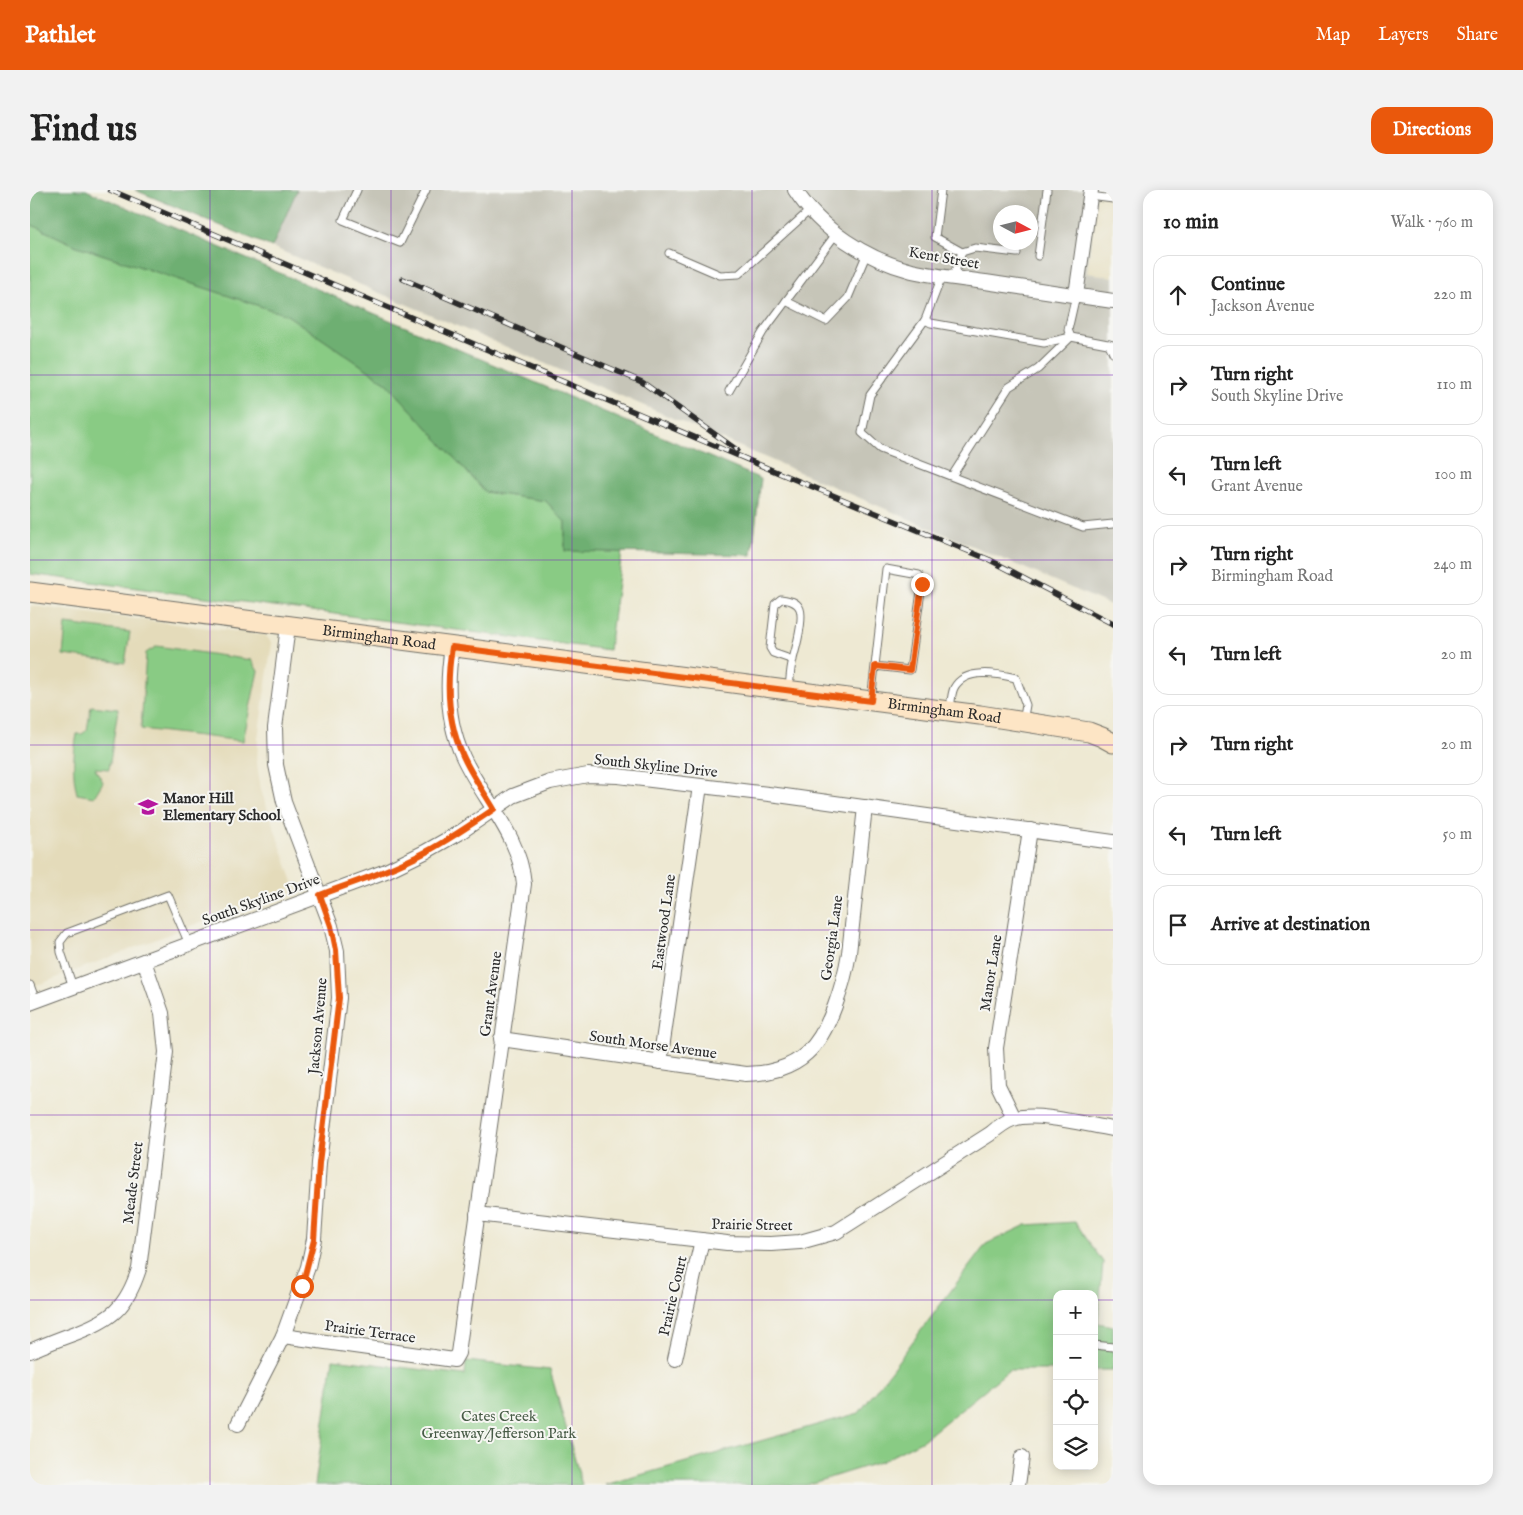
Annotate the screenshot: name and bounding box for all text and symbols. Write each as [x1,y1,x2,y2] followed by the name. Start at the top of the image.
[25,20,96,51] text: Pathlet
[1316,24,1350,47] text: Map
[1378,24,1429,47] text: Layers
[1457,24,1498,47] text: Share
[1371,107,1493,154] button: Directions
[30,108,137,153] text: Find us
[993,205,1038,250] north arrow
[1163,209,1219,236] text: 10 min
[1390,213,1473,233] text: Walk · 760 m
[907,242,981,274] street label: Kent Street
[1211,273,1285,297] text: Continue
[1164,281,1192,309] icon: ahead
[1433,285,1472,305] text: 220 m
[1211,297,1315,317] text: Jackson Avenue
[1211,363,1293,387] text: Turn right
[1164,371,1192,399] icon: right
[1436,375,1472,395] text: 110 m
[1211,387,1343,407] text: South Skyline Drive
[1211,453,1282,477] text: Turn left
[1164,461,1192,489] icon: left
[1435,465,1472,485] text: 100 m
[1211,477,1303,497] text: Grant Avenue
[1211,543,1293,567] text: Turn right
[1164,551,1192,579] icon: right
[1433,555,1472,575] text: 240 m
[1211,567,1333,587] text: Birmingham Road
[911,573,934,596] route end
[321,620,438,654] street label: Birmingham Road
[1164,641,1192,669] icon: left
[1211,643,1282,667] text: Turn left
[1441,645,1472,665] text: 20 m
[886,694,1004,728] street label: Birmingham Road
[1164,731,1192,759] icon: right
[1211,733,1293,757] text: Turn right
[1441,735,1472,755] text: 20 m
[593,750,719,782] street label: South Skyline Drive
[163,789,282,825] place label: Manor Hill Elementary School
[137,796,159,818] school or university icon: Manor Hill Elementary School
[1164,821,1192,849] icon: left
[1211,823,1282,847] text: Turn left
[1443,825,1472,845] text: 50 m
[199,870,323,930] street label: South Skyline Drive
[648,873,680,971] street label: Eastwood Lane
[817,894,847,982] street label: Georgia Lane
[1164,911,1192,939] icon: arrive
[1211,913,1370,937] text: Arrive at destination
[976,933,1006,1013] street label: Manor Lane
[476,950,506,1038] street label: Grant Avenue
[304,977,332,1077] street label: Jackson Avenue
[588,1027,718,1063] street label: South Morse Avenue
[119,1141,147,1225] street label: Meade Street
[711,1215,793,1235] street label: Prairie Street
[655,1254,691,1338] street label: Prairie Court
[291,1275,314,1298] route start
[1053,1290,1098,1470] map controls
[1053,1290,1098,1335] button: +
[323,1316,417,1348] street label: Prairie Terrace
[1053,1335,1098,1380] button: −
[1053,1380,1098,1425] button: locate
[422,1407,577,1443] park label: Cates Creek Greenway/Jefferson Park
[1053,1425,1098,1470] button: layers

